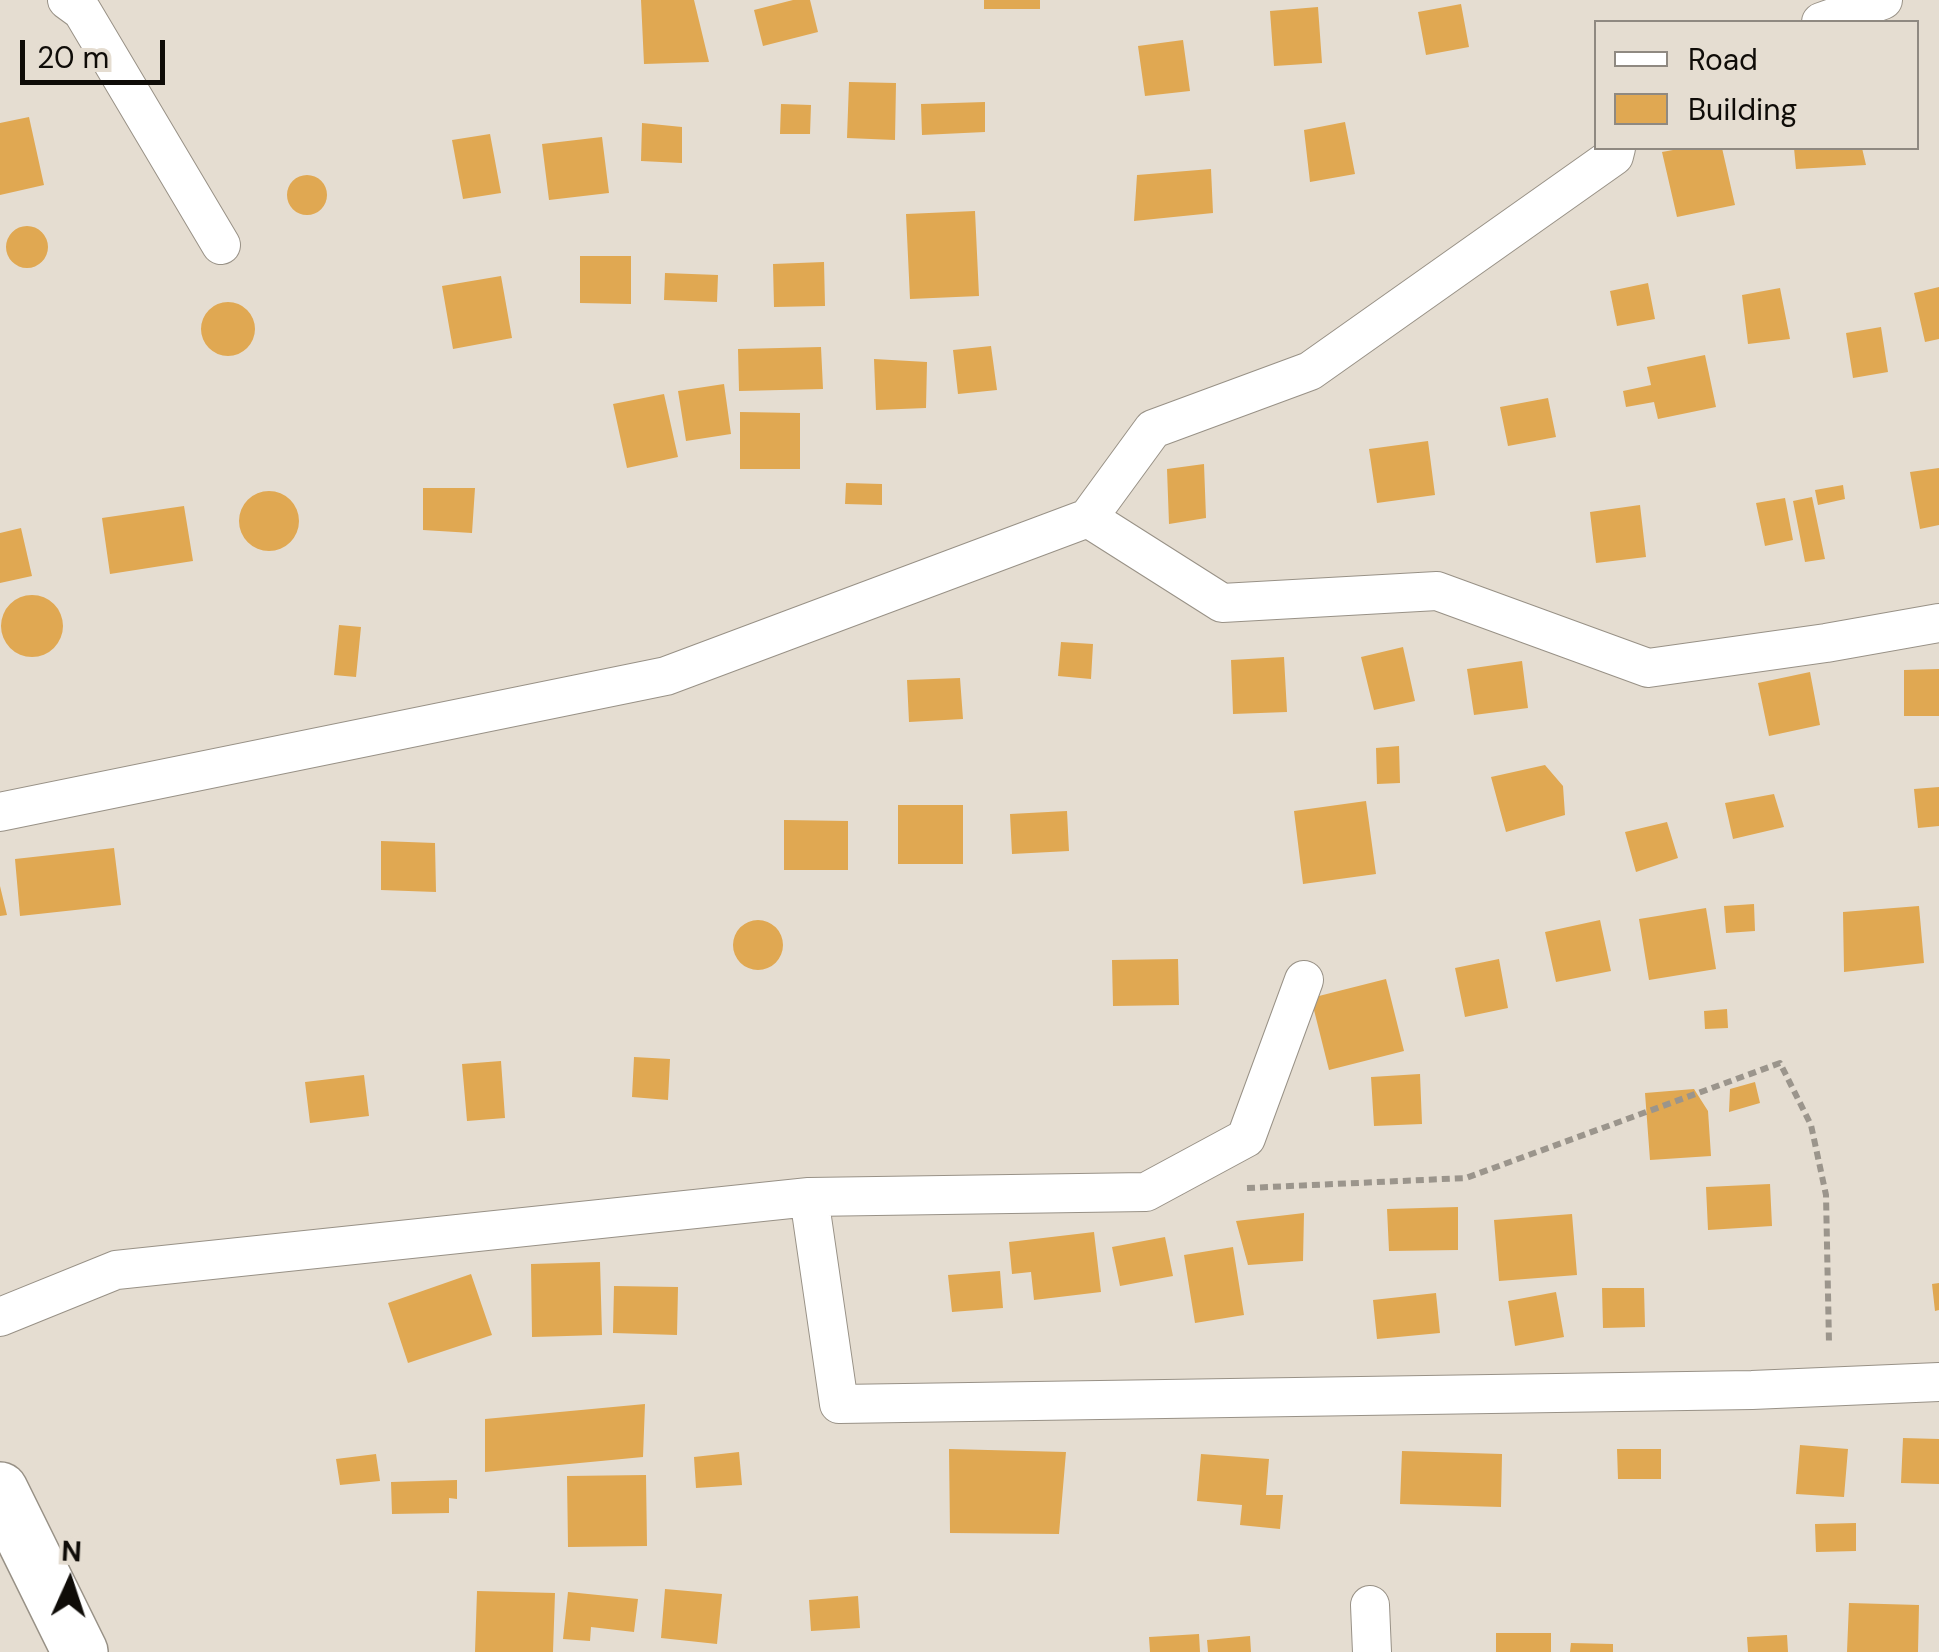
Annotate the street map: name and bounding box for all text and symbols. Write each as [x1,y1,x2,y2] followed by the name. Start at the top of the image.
[25,20,170,82] scale bar
[1594,20,1919,150] legend
[37,38,109,77] text: 20 m
[1688,40,1758,79] text: Road
[1688,90,1797,129] text: Building
[20,1532,120,1632] north arrow
[60,1533,83,1571] text: N

